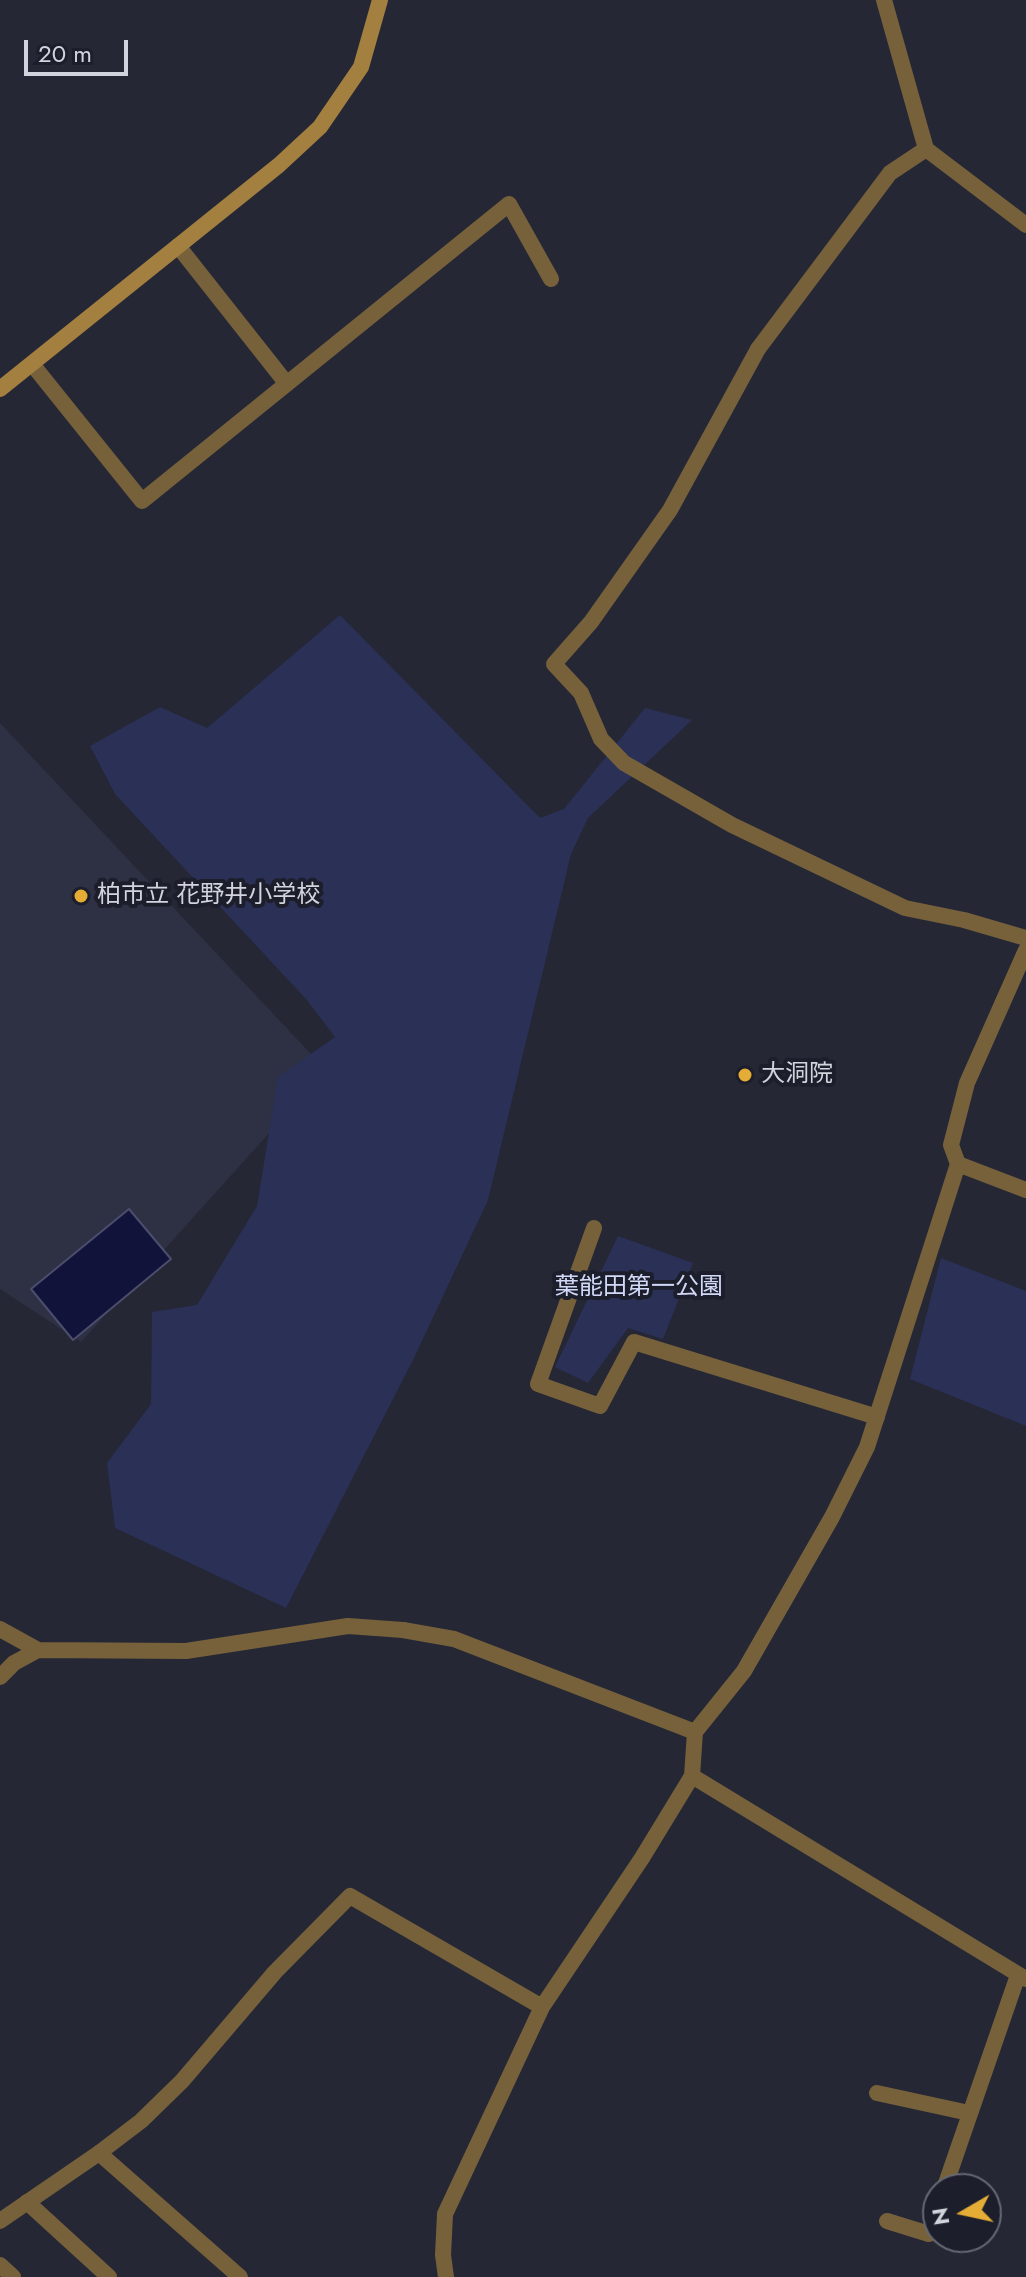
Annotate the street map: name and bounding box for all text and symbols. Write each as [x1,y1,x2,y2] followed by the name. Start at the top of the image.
[28,24,132,74] scale bar
[38,36,92,71] text: 20 m
[97,882,320,910] place label: 柏市立 花野井小学校
[72,887,90,905] marker: 柏市立 花野井小学校
[761,1061,833,1089] place label: 大洞院
[736,1066,754,1084] marker: 大洞院
[555,1274,723,1302] park label: 葉能田第一公園
[922,2173,1002,2253] north arrow
[923,2205,957,2228] text: N

